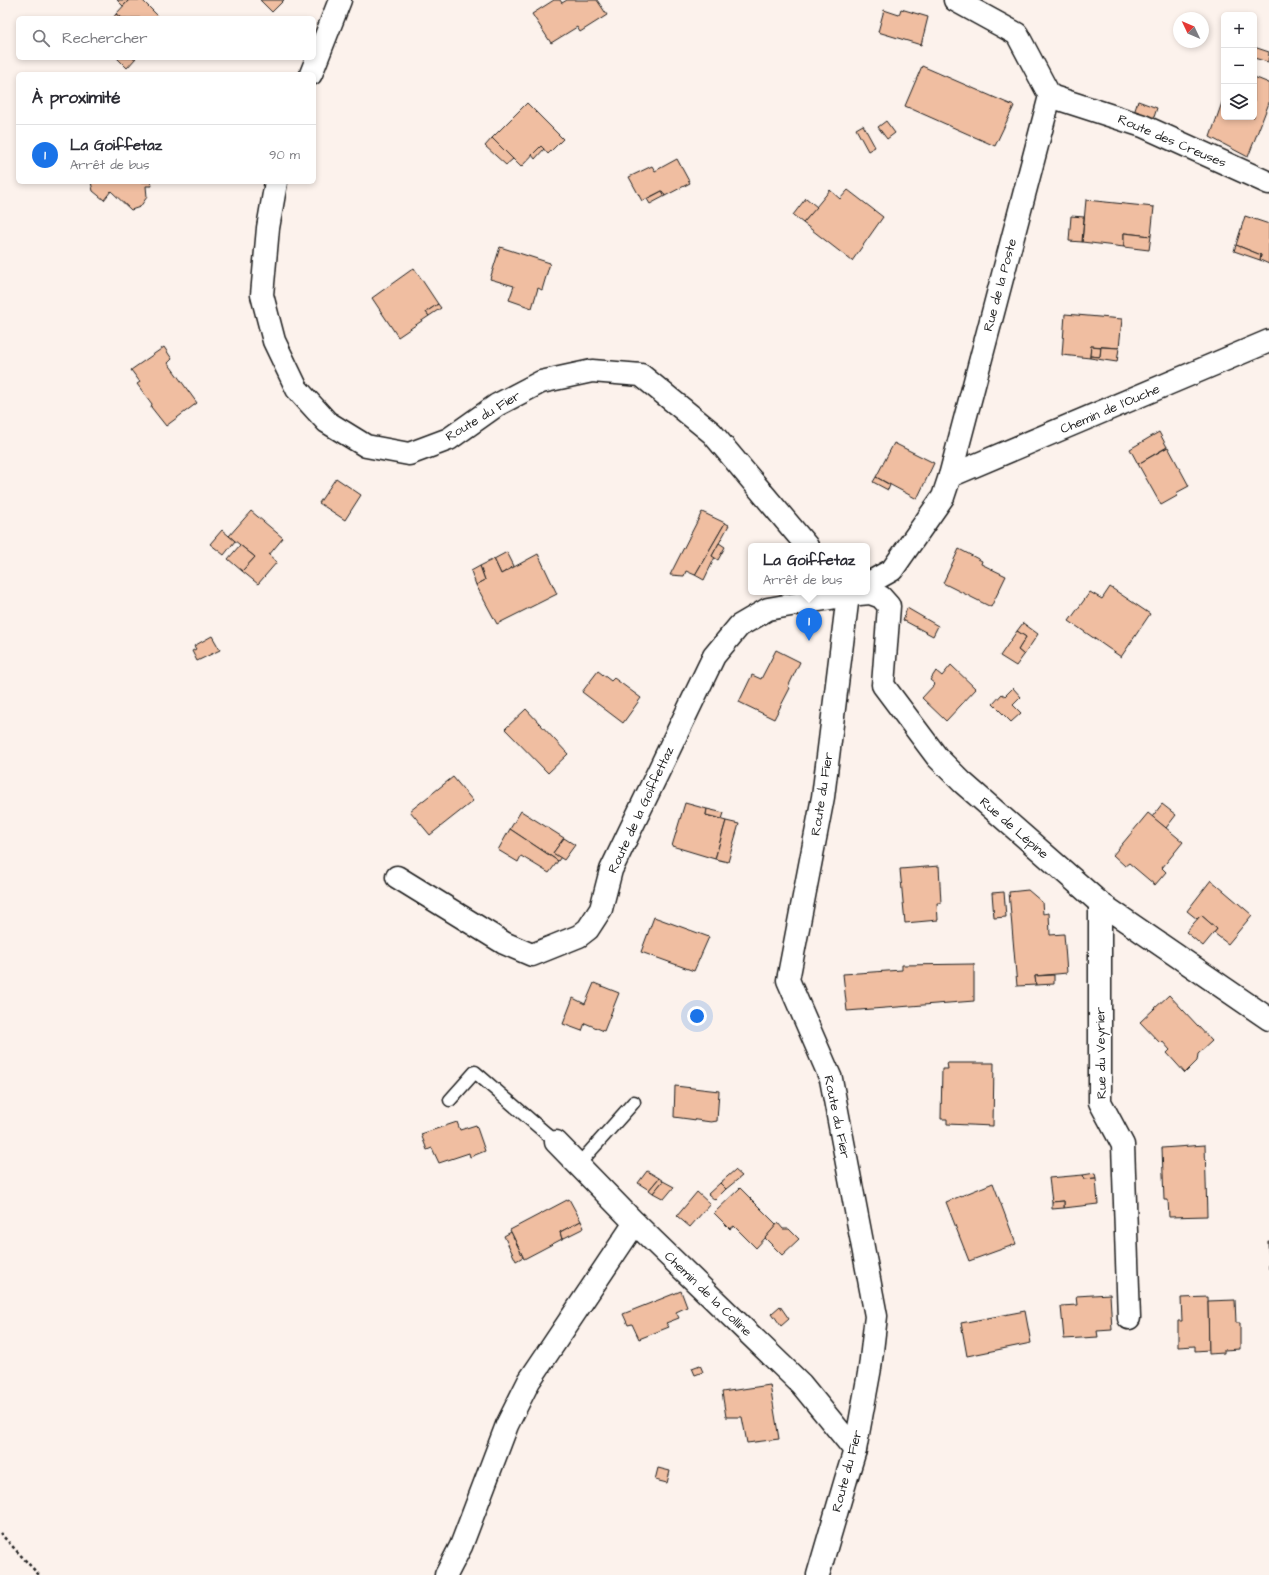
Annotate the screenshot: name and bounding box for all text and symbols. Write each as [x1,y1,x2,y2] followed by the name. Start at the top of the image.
[1173,12,1209,48] north arrow
[1221,12,1257,120] map controls
[1221,12,1257,48] button: +
[16,16,316,60] search box
[30,27,52,49] icon: search
[62,28,147,49] text: Rechercher
[1221,48,1257,84] button: −
[1221,84,1257,120] button: layers
[32,86,121,110] text: À proximité
[1115,110,1229,172] street label: Route des Creuses
[70,135,162,156] text: La Goiffetaz
[44,146,46,164] text: 1
[269,146,300,164] text: 90 m
[70,156,150,174] text: Arrêt de bus
[979,237,1021,333] street label: Rue de la Poste
[1057,380,1163,438] street label: Chemin de l'Ouche
[442,387,524,445] street label: Route du Fier
[748,543,870,595] popup
[763,550,855,571] text: La Goiffetaz
[763,571,842,589] text: Arrêt de bus
[796,608,822,641] pin: 1
[604,743,679,876] street label: Route de la Goiffettaz
[807,751,837,837] street label: Route du Fier
[976,793,1052,863] street label: Rue de Lépine
[687,1006,707,1026] your location
[1091,1007,1112,1099] street label: Rue du Veyrier
[819,1074,855,1160] street label: Route du Fier
[660,1247,756,1341] street label: Chemin de la Colline
[827,1428,867,1514] street label: Route du Fier

